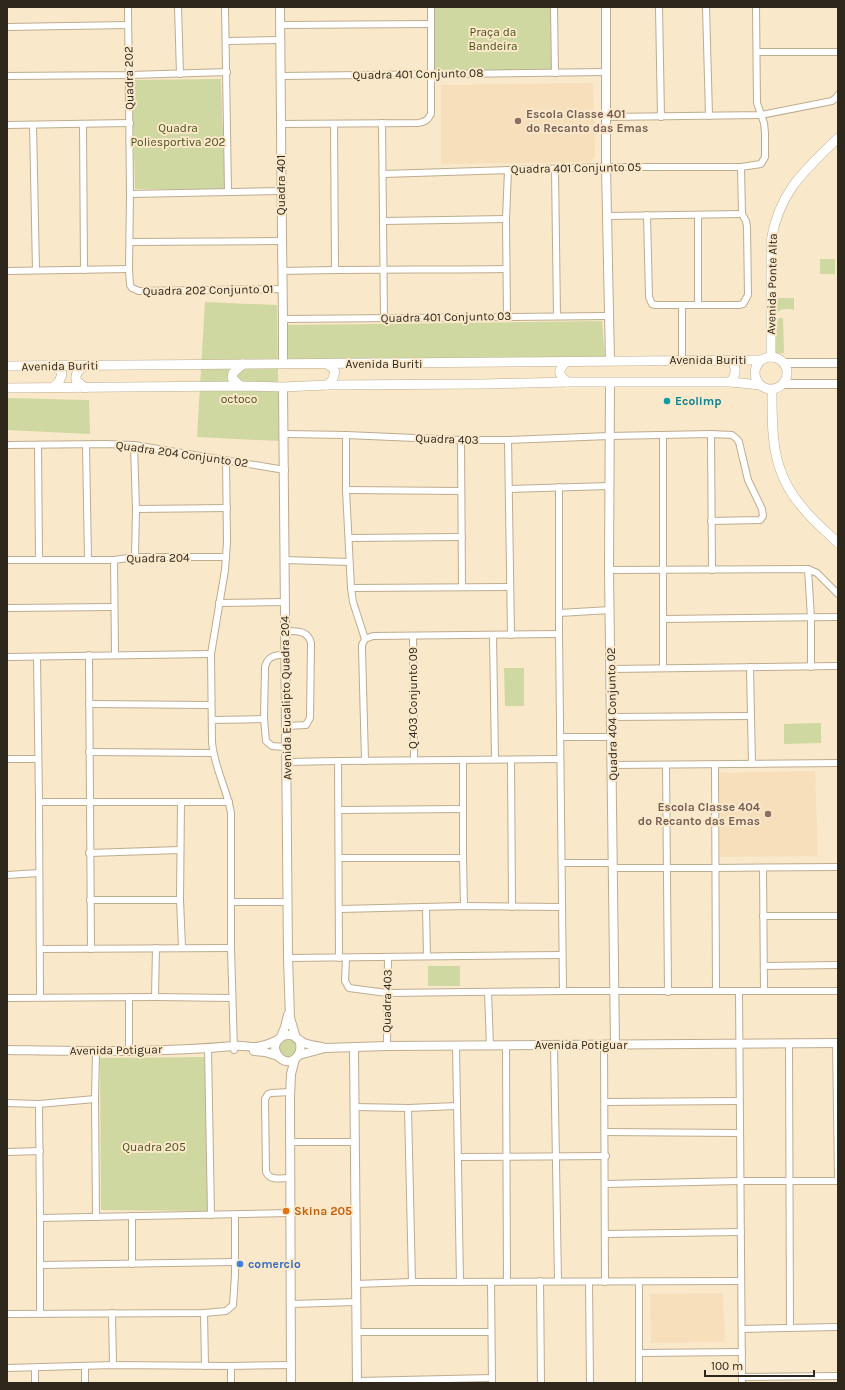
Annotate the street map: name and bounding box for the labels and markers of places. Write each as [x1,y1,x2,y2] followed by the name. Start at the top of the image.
[526,107,648,135] place label: Escola Classe 401 do Recanto das Emas
[513,116,523,126] marker: Escola Classe 401 do Recanto das Emas
[675,394,721,408] place label: Ecolimp
[662,396,672,406] marker: Ecolimp
[638,800,760,828] place label: Escola Classe 404 do Recanto das Emas
[763,809,773,819] marker: Escola Classe 404 do Recanto das Emas
[294,1204,352,1218] place label: Skina 205
[281,1206,291,1216] marker: Skina 205
[248,1257,301,1271] place label: comercio
[235,1259,245,1269] marker: comercio

